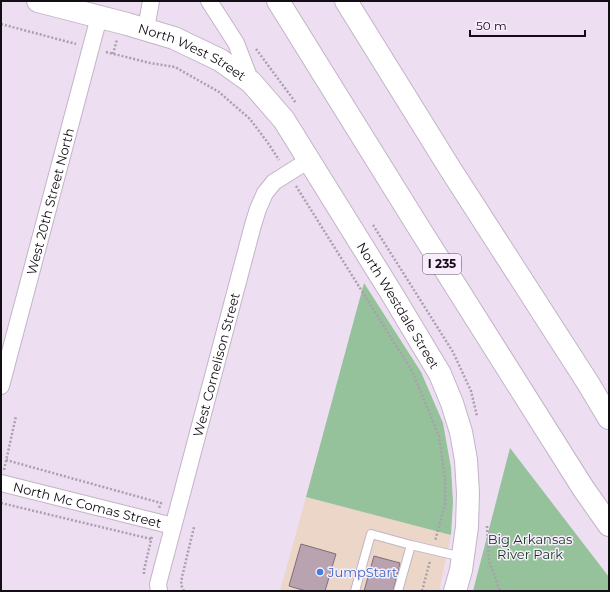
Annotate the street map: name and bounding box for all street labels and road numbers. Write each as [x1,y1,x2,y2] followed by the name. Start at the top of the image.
[136,20,249,84] street label: North West Street
[23,126,77,277] street label: West 20th Street North
[354,239,443,371] street label: North Westdale Street
[423,254,461,274] road number: I 235
[189,291,243,438] street label: West Cornelison Street
[11,478,163,531] street label: North Mc Comas Street

